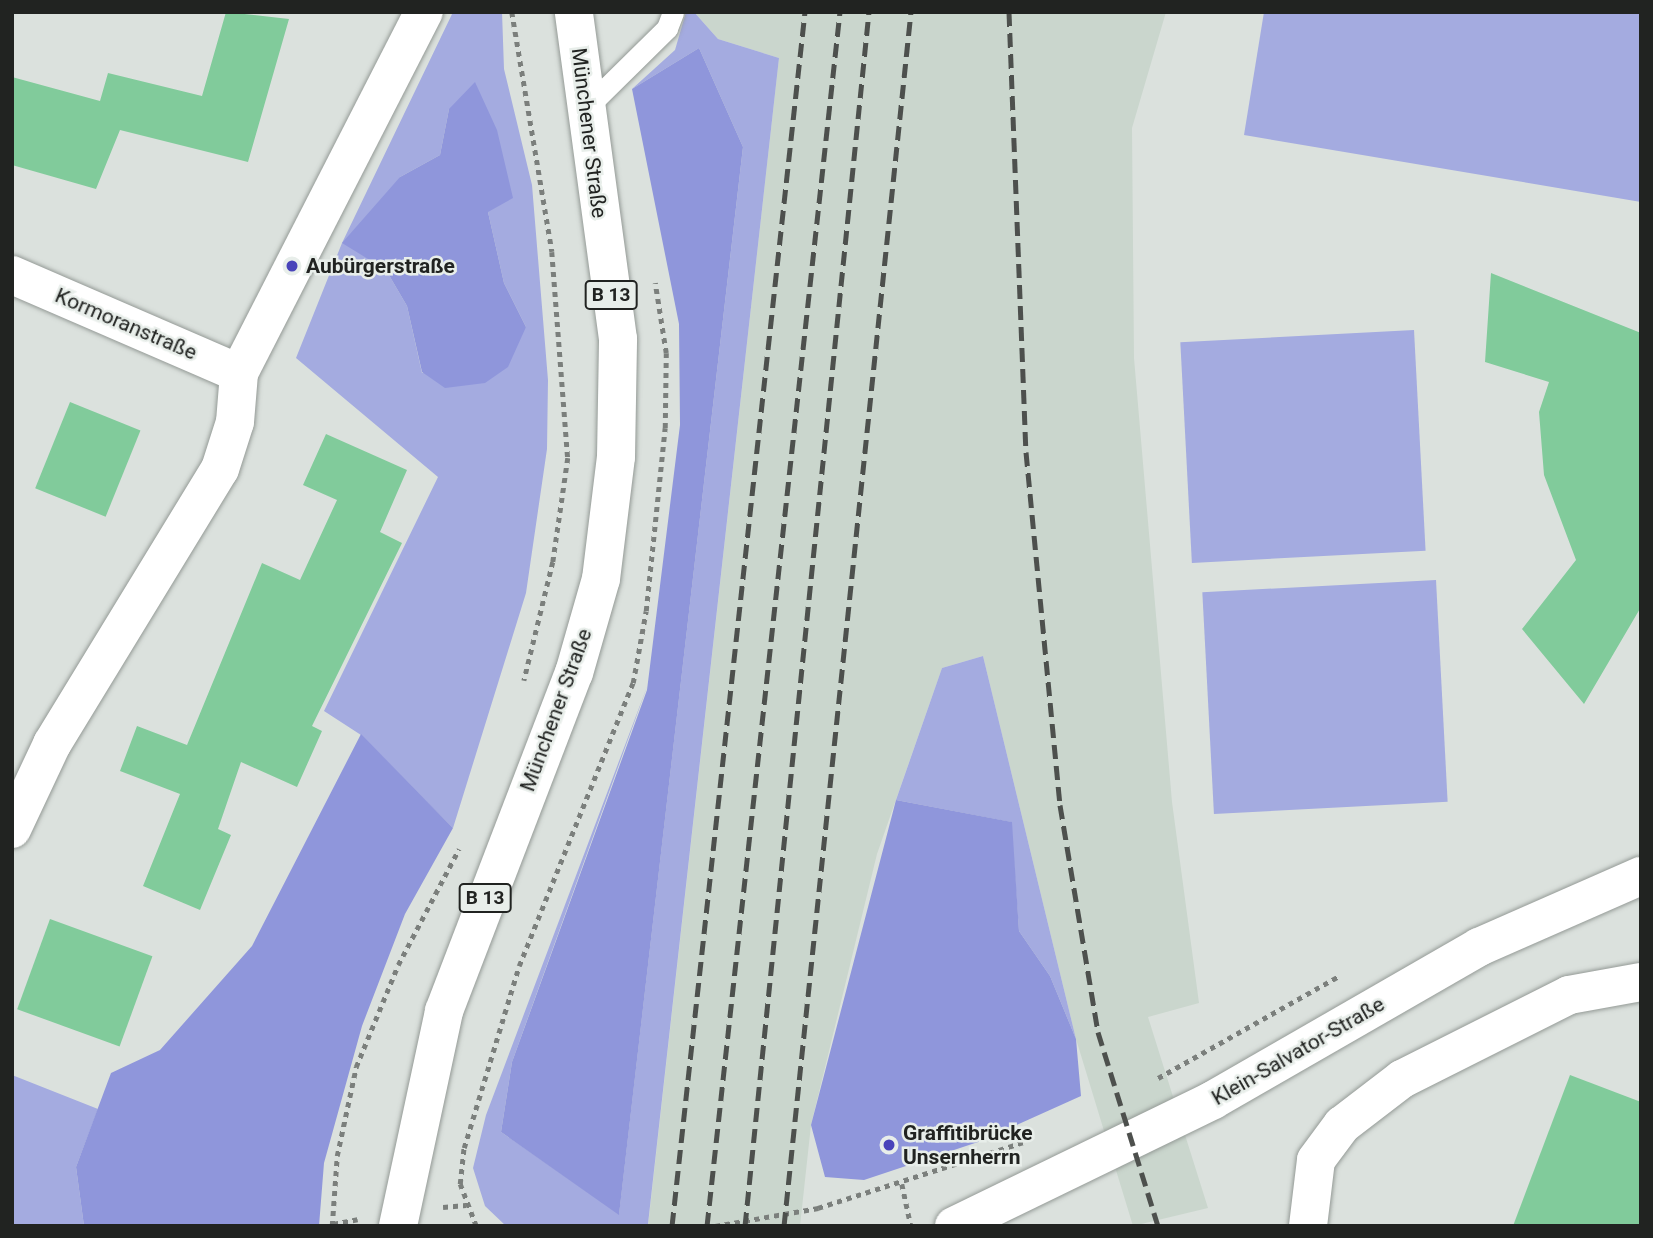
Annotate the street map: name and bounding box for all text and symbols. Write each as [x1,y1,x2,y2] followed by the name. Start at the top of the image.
[566,46,612,220] street label: Münchener Straße
[306,253,455,279] place label: Aubürgerstraße
[284,258,300,274] marker: Aubürgerstraße
[583,280,639,310] road number: B 13
[51,283,201,365] street label: Kormoranstraße
[515,625,597,795] street label: Münchener Straße
[457,882,513,914] road number: B 13
[1207,991,1389,1111] street label: Klein-Salvator-Straße
[903,1120,1033,1170] place label: Graffitibrücke Unsernherrn
[881,1137,897,1153] marker: Graffitibrücke Unsernherrn

